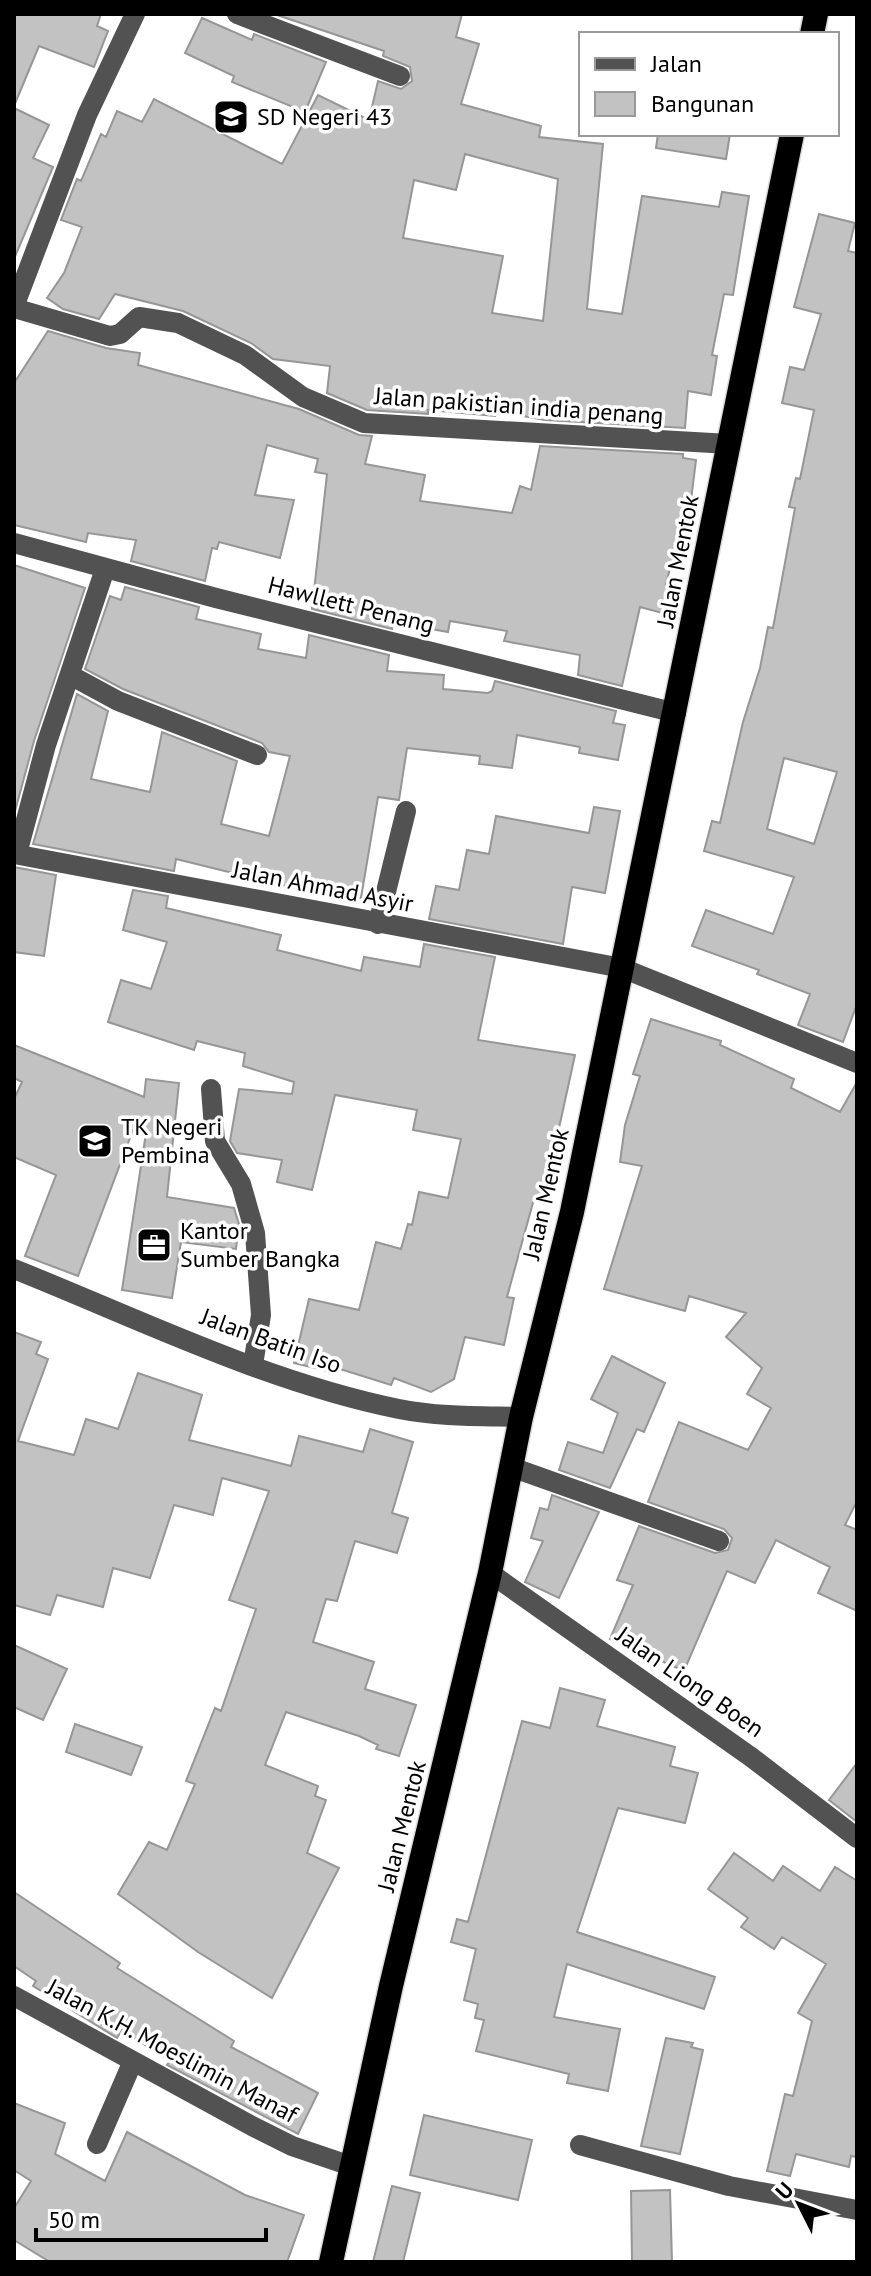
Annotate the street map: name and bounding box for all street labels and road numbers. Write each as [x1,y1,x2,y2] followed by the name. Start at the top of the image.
[372,380,665,431] street label: Jalan pakistian india penang
[649,492,706,631] street label: Jalan Mentok
[265,569,438,640] street label: Hawllett Penang
[229,854,416,919] street label: Jalan Ahmad Asyir
[515,1125,576,1264] street label: Jalan Mentok
[196,1300,346,1380] street label: Jalan Batin Iso
[609,1619,770,1744] street label: Jalan Liong Boen
[370,1757,433,1896] street label: Jalan Mentok
[41,1971,304,2130] street label: Jalan K.H. Moeslimin Manaf

